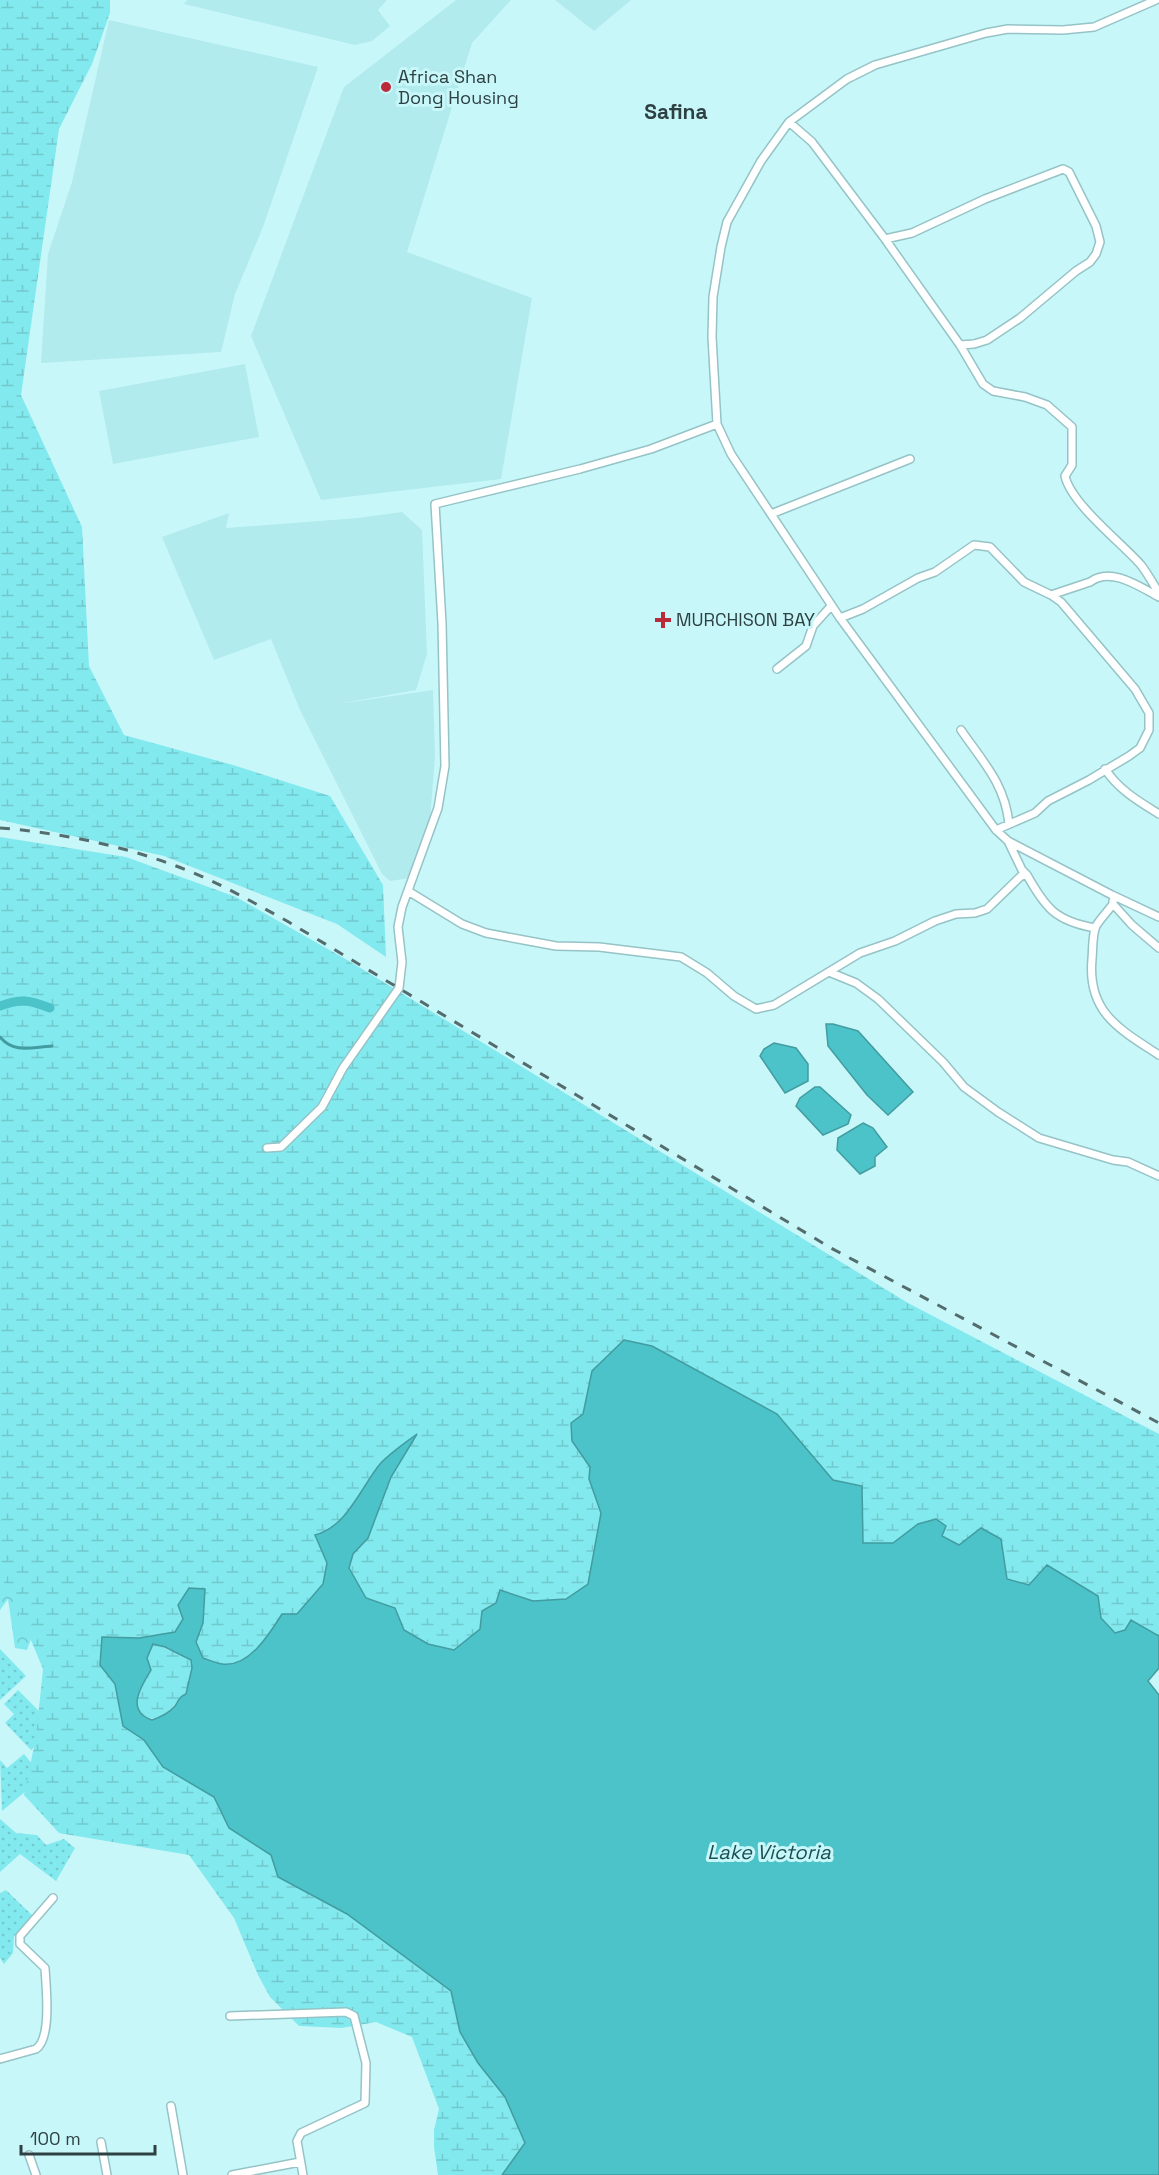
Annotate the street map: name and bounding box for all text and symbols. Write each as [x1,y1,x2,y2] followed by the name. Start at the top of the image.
[398,65,519,109] place label: Africa Shan Dong Housing
[379,80,393,94] marker: Africa Shan Dong Housing
[644,98,708,125] district label: Safina
[676,608,815,631] place label: MURCHISON BAY
[654,611,672,629] marker: MURCHISON BAY
[707,1839,831,1865] water label: Lake Victoria
[21,2118,154,2156] scale bar
[30,2127,81,2150] text: 100 m

